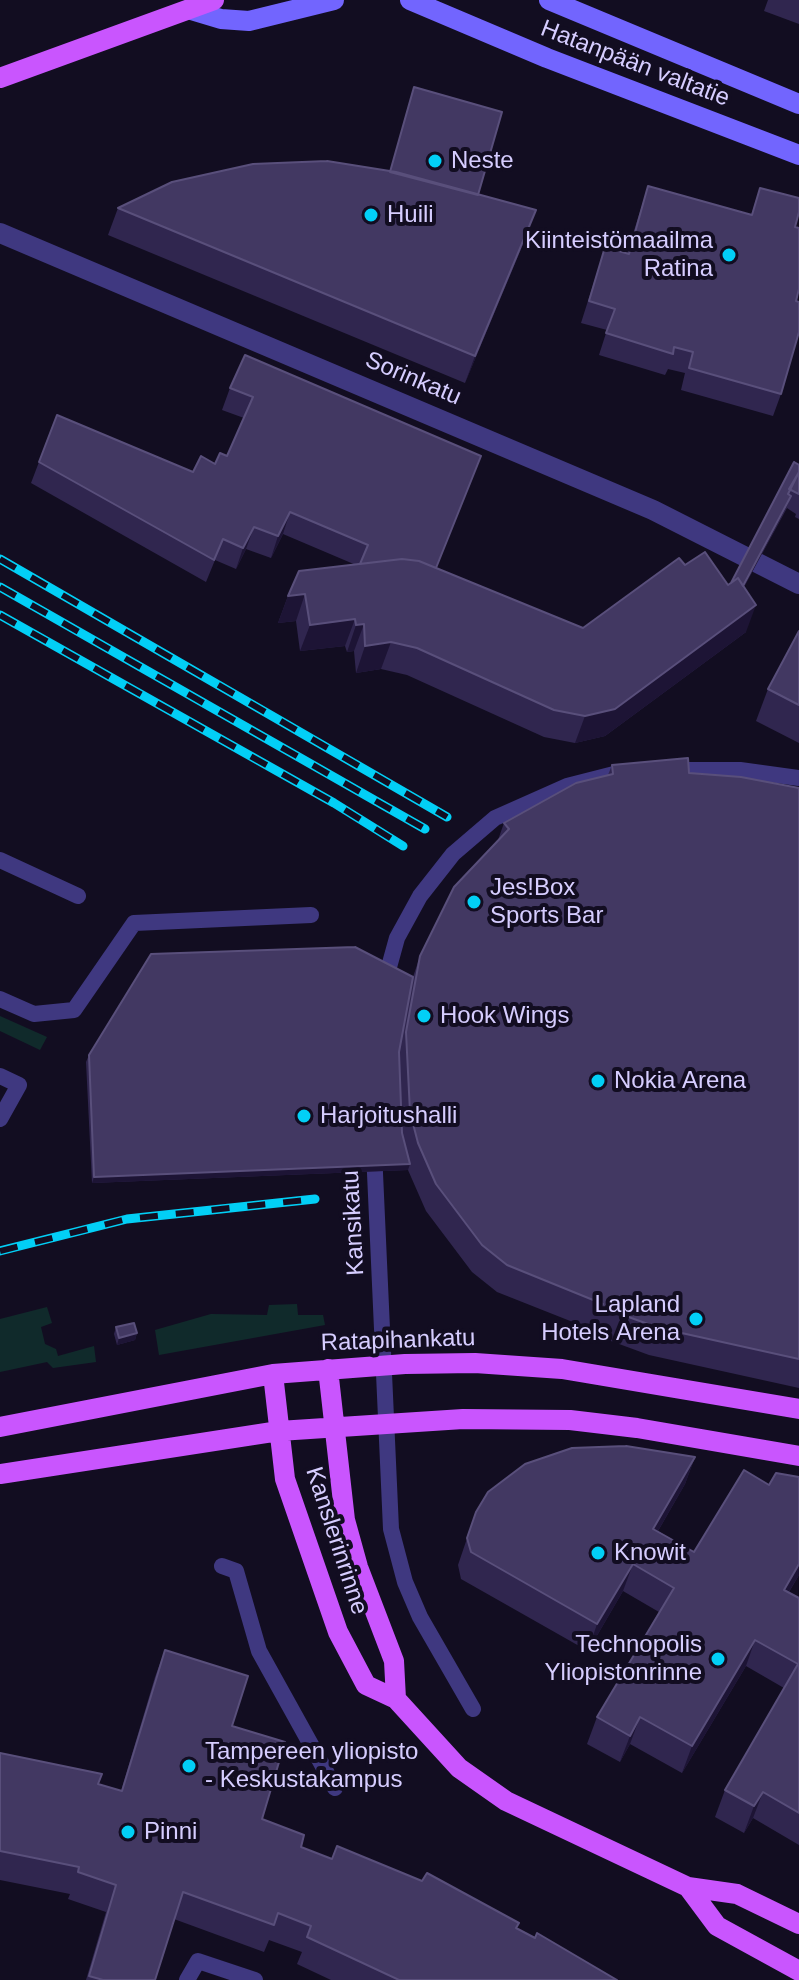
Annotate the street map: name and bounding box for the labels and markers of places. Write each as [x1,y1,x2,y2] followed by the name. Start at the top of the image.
[451,147,514,175] place label: Neste
[426,152,444,170] marker: Neste
[387,201,434,229] place label: Huili
[362,206,380,224] marker: Huili
[525,227,713,283] place label: Kiinteistömaailma Ratina
[720,246,738,264] marker: Kiinteistömaailma Ratina
[490,874,603,930] place label: Jes!Box Sports Bar
[465,893,483,911] marker: Jes!Box Sports Bar
[440,1002,569,1030] place label: Hook Wings
[415,1007,433,1025] marker: Hook Wings
[614,1067,746,1095] place label: Nokia Arena
[589,1072,607,1090] marker: Nokia Arena
[320,1102,457,1130] place label: Harjoitushalli
[295,1107,313,1125] marker: Harjoitushalli
[541,1291,680,1347] place label: Lapland Hotels Arena
[687,1310,705,1328] marker: Lapland Hotels Arena
[614,1539,686,1567] place label: Knowit
[589,1544,607,1562] marker: Knowit
[545,1631,702,1687] place label: Technopolis Yliopistonrinne
[709,1650,727,1668] marker: Technopolis Yliopistonrinne
[205,1738,418,1794] place label: Tampereen yliopisto - Keskustakampus
[180,1757,198,1775] marker: Tampereen yliopisto - Keskustakampus
[144,1818,197,1846] place label: Pinni
[119,1823,137,1841] marker: Pinni

